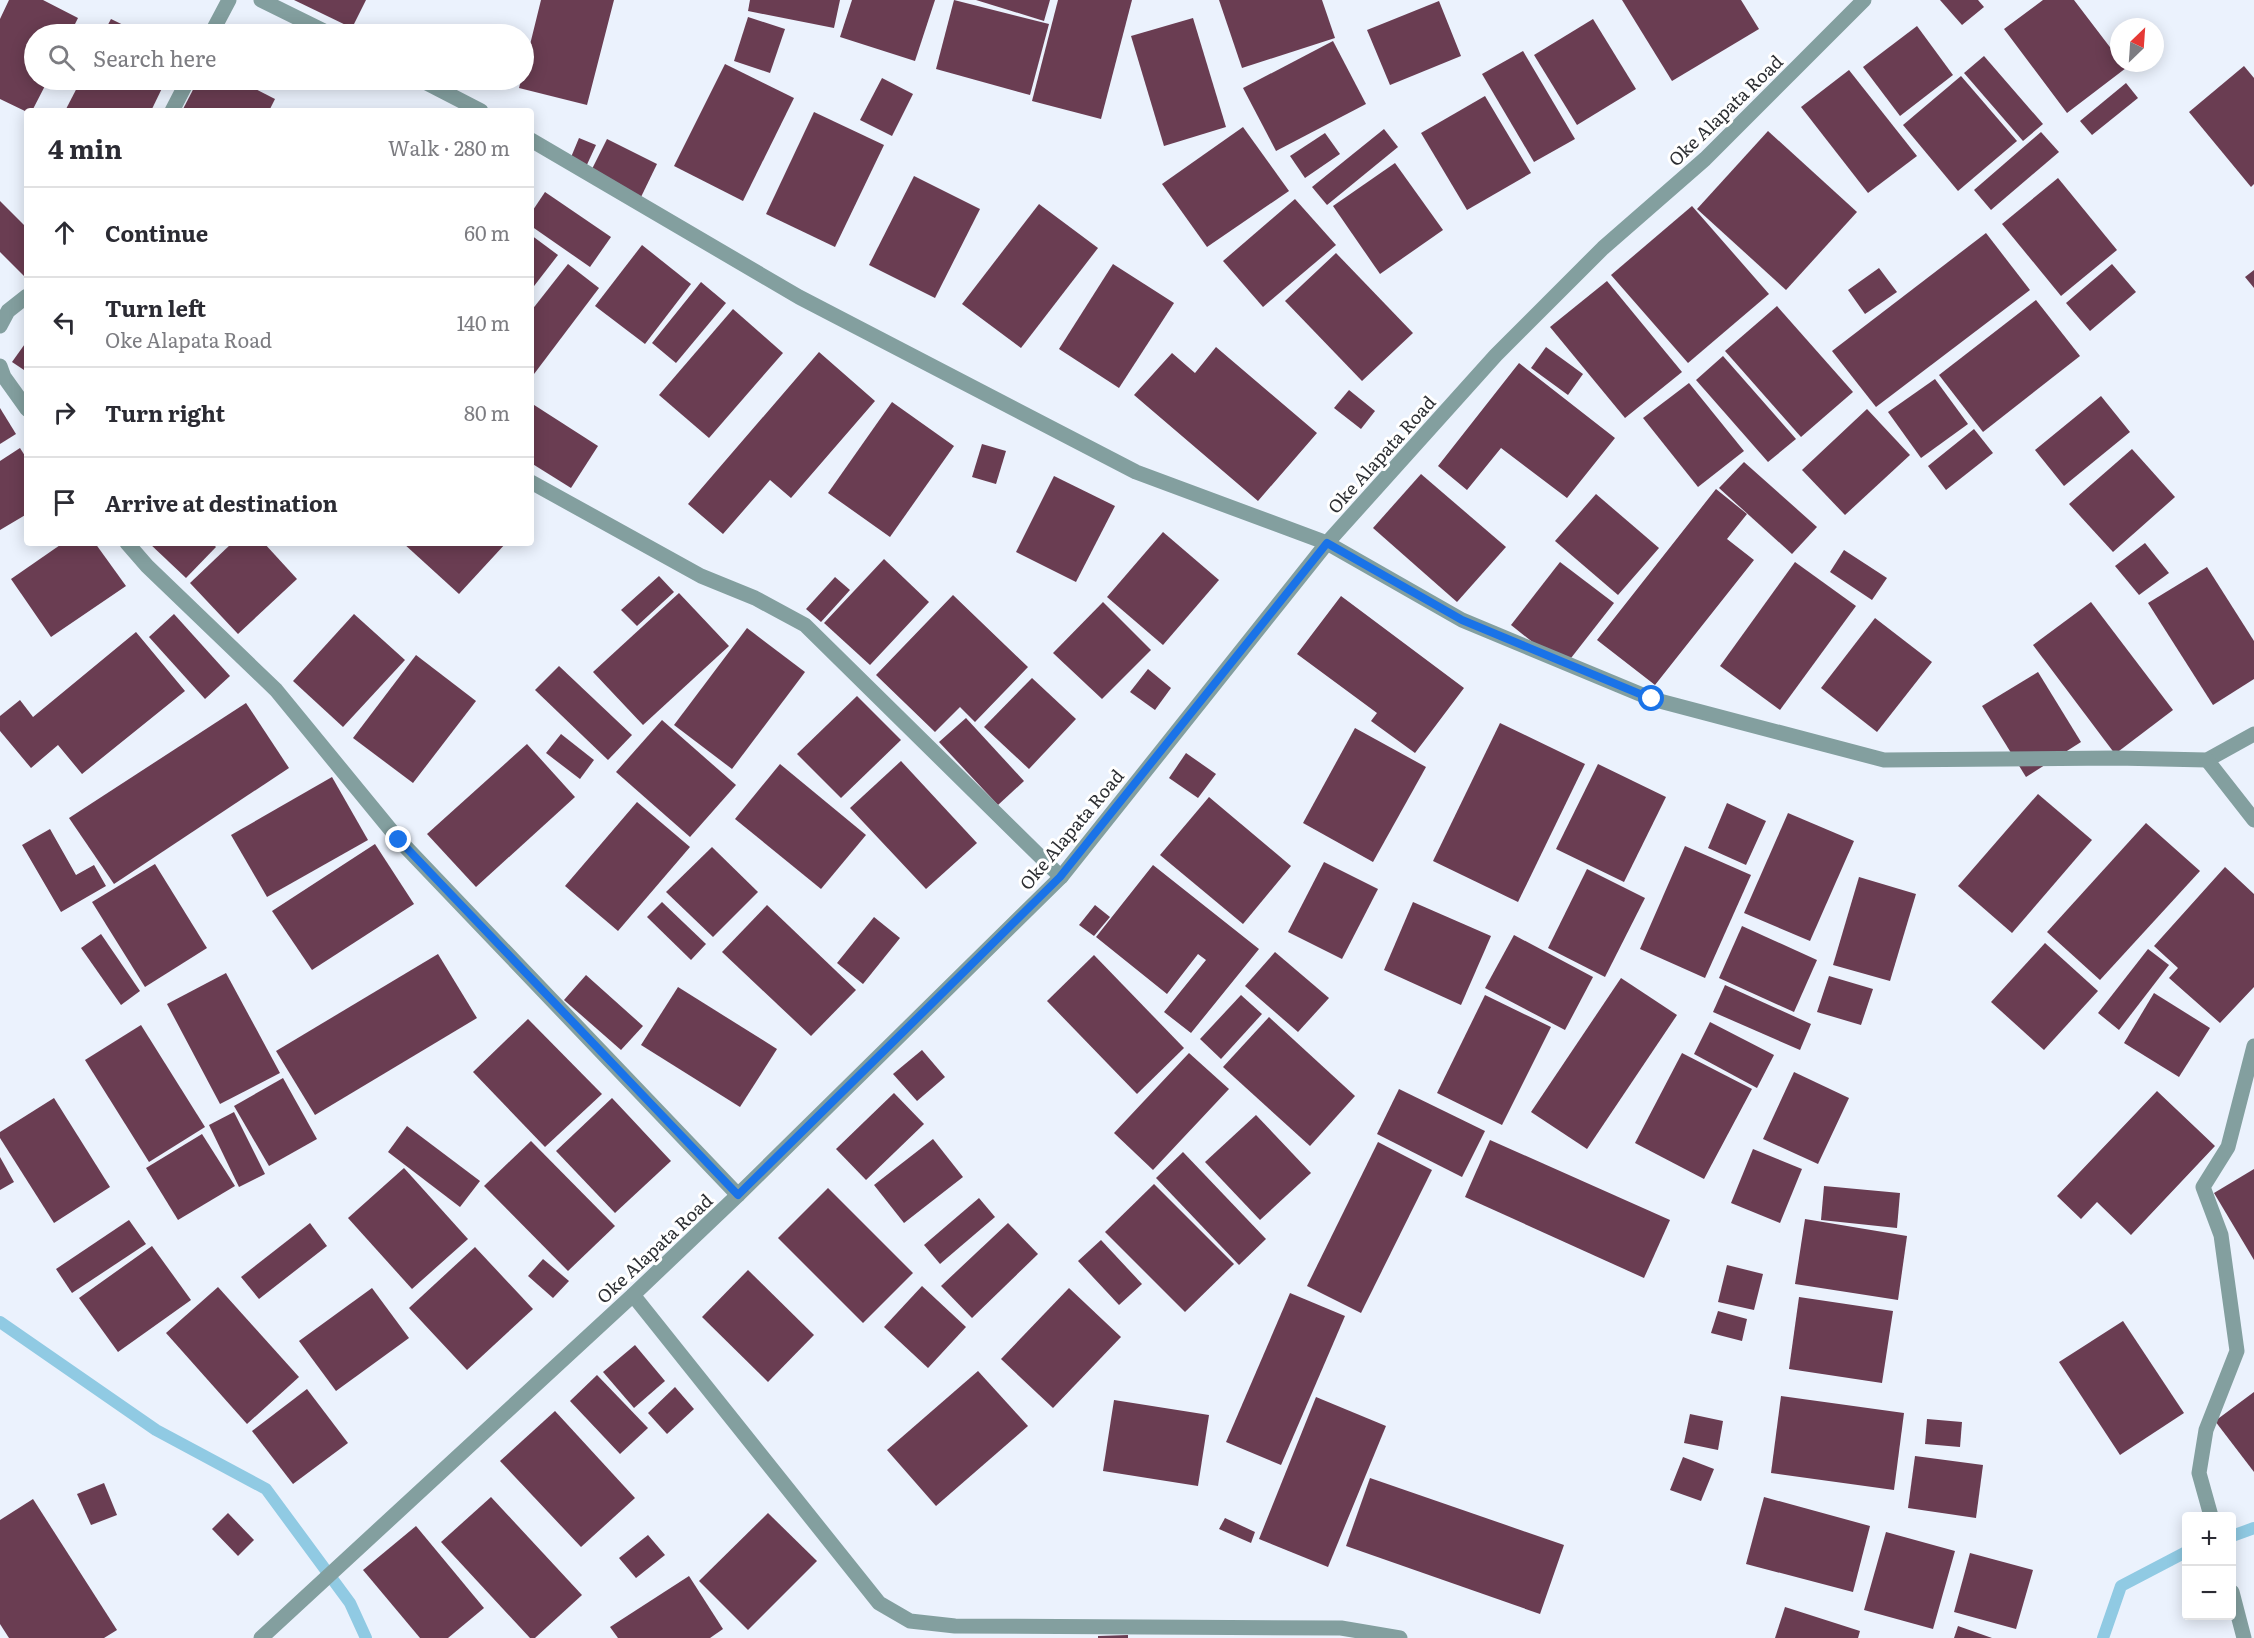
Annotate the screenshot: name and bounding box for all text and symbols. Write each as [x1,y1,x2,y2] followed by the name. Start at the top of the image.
[2110,18,2164,72] north arrow
[24,24,534,90] search box
[45,41,78,74] icon: search
[93,41,216,74] text: Search here
[1662,48,1788,172] street label: Oke Alapata Road
[48,128,122,167] text: 4 min
[388,132,510,162] text: Walk · 280 m
[48,216,81,249] icon: ahead
[105,216,208,249] text: Continue
[464,217,510,247] text: 60 m
[105,291,206,324] text: Turn left
[48,306,81,339] icon: left
[457,307,510,337] text: 140 m
[105,324,272,354] text: Oke Alapata Road
[1321,389,1441,519] street label: Oke Alapata Road
[48,396,81,429] icon: right
[105,396,225,429] text: Turn right
[464,397,510,427] text: 80 m
[48,486,81,519] icon: arrive
[105,486,338,519] text: Arrive at destination
[1638,685,1664,711] route start
[1012,763,1130,895] street label: Oke Alapata Road
[385,826,411,852] route end
[590,1187,718,1309] street label: Oke Alapata Road
[2182,1512,2236,1620] map controls
[2182,1512,2236,1566] button: +
[2182,1566,2236,1620] button: −

